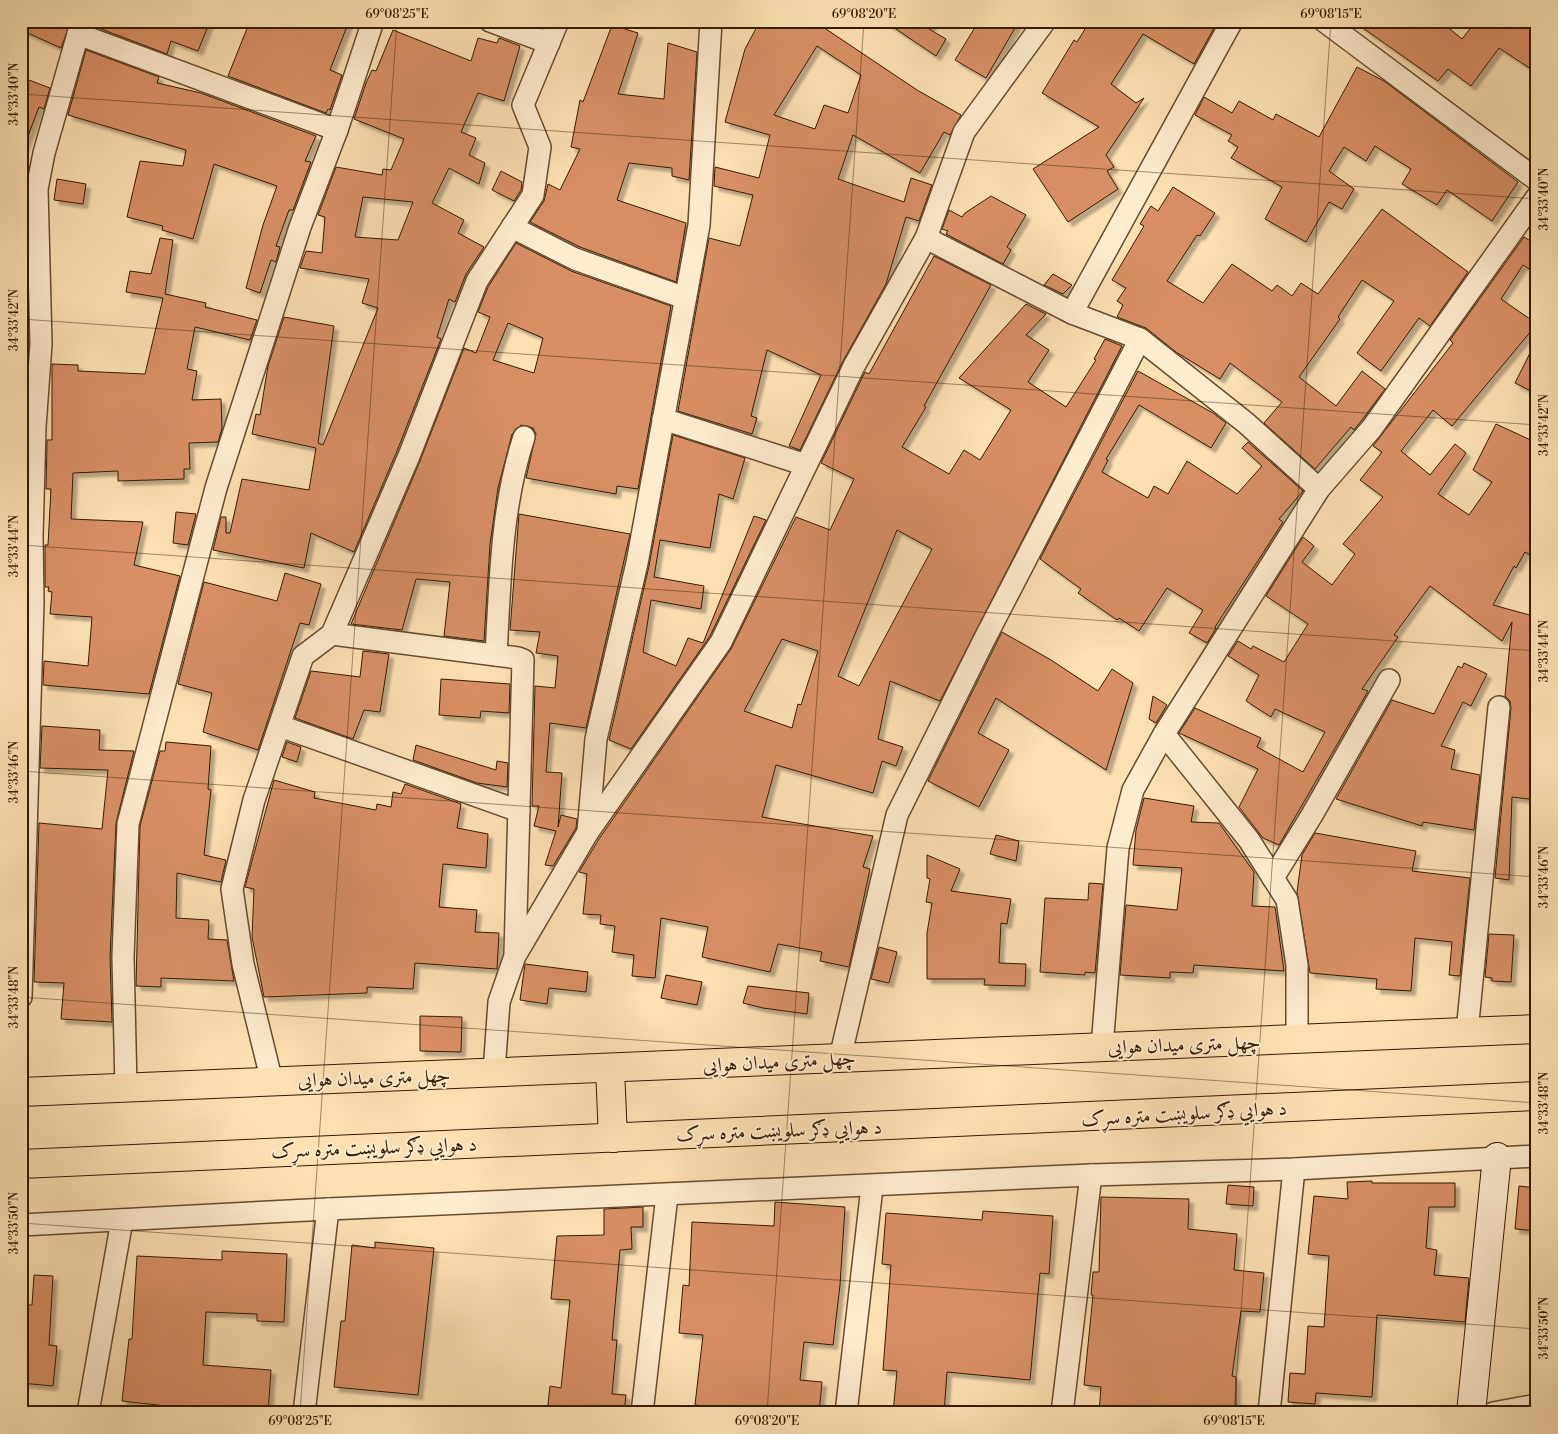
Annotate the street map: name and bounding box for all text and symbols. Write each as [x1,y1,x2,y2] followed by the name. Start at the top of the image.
[365,7,429,22] text: 69°08'25"E
[832,7,896,22] text: 69°08'20"E
[1300,7,1362,22] text: 69°08'15"E
[7,62,22,126] text: 34°33'40"N
[1537,167,1552,231] text: 34°33'40"N
[7,289,22,351] text: 34°33'42"N
[1537,394,1552,456] text: 34°33'42"N
[7,515,22,577] text: 34°33'44"N
[1537,620,1552,682] text: 34°33'44"N
[7,741,22,803] text: 34°33'46"N
[1537,846,1552,908] text: 34°33'46"N
[7,966,22,1028] text: 34°33'48"N
[1107,1030,1261,1062] street label: چهل متری میدان هوایی
[702,1046,856,1080] street label: چهل متری میدان هوایی
[297,1063,451,1095] street label: چهل متری میدان هوایی
[1537,1072,1552,1134] text: 34°33'48"N
[1081,1097,1288,1134] street label: د هوايي ډګر سلویښت متره سړک
[676,1115,883,1150] street label: د هوايي ډګر سلویښت متره سړک
[271,1132,478,1167] street label: د هوايي ډګر سلویښت متره سړک
[7,1192,22,1254] text: 34°33'50"N
[1537,1297,1552,1359] text: 34°33'50"N
[268,1414,332,1429] text: 69°08'25"E
[735,1414,799,1429] text: 69°08'20"E
[1203,1414,1265,1429] text: 69°08'15"E

